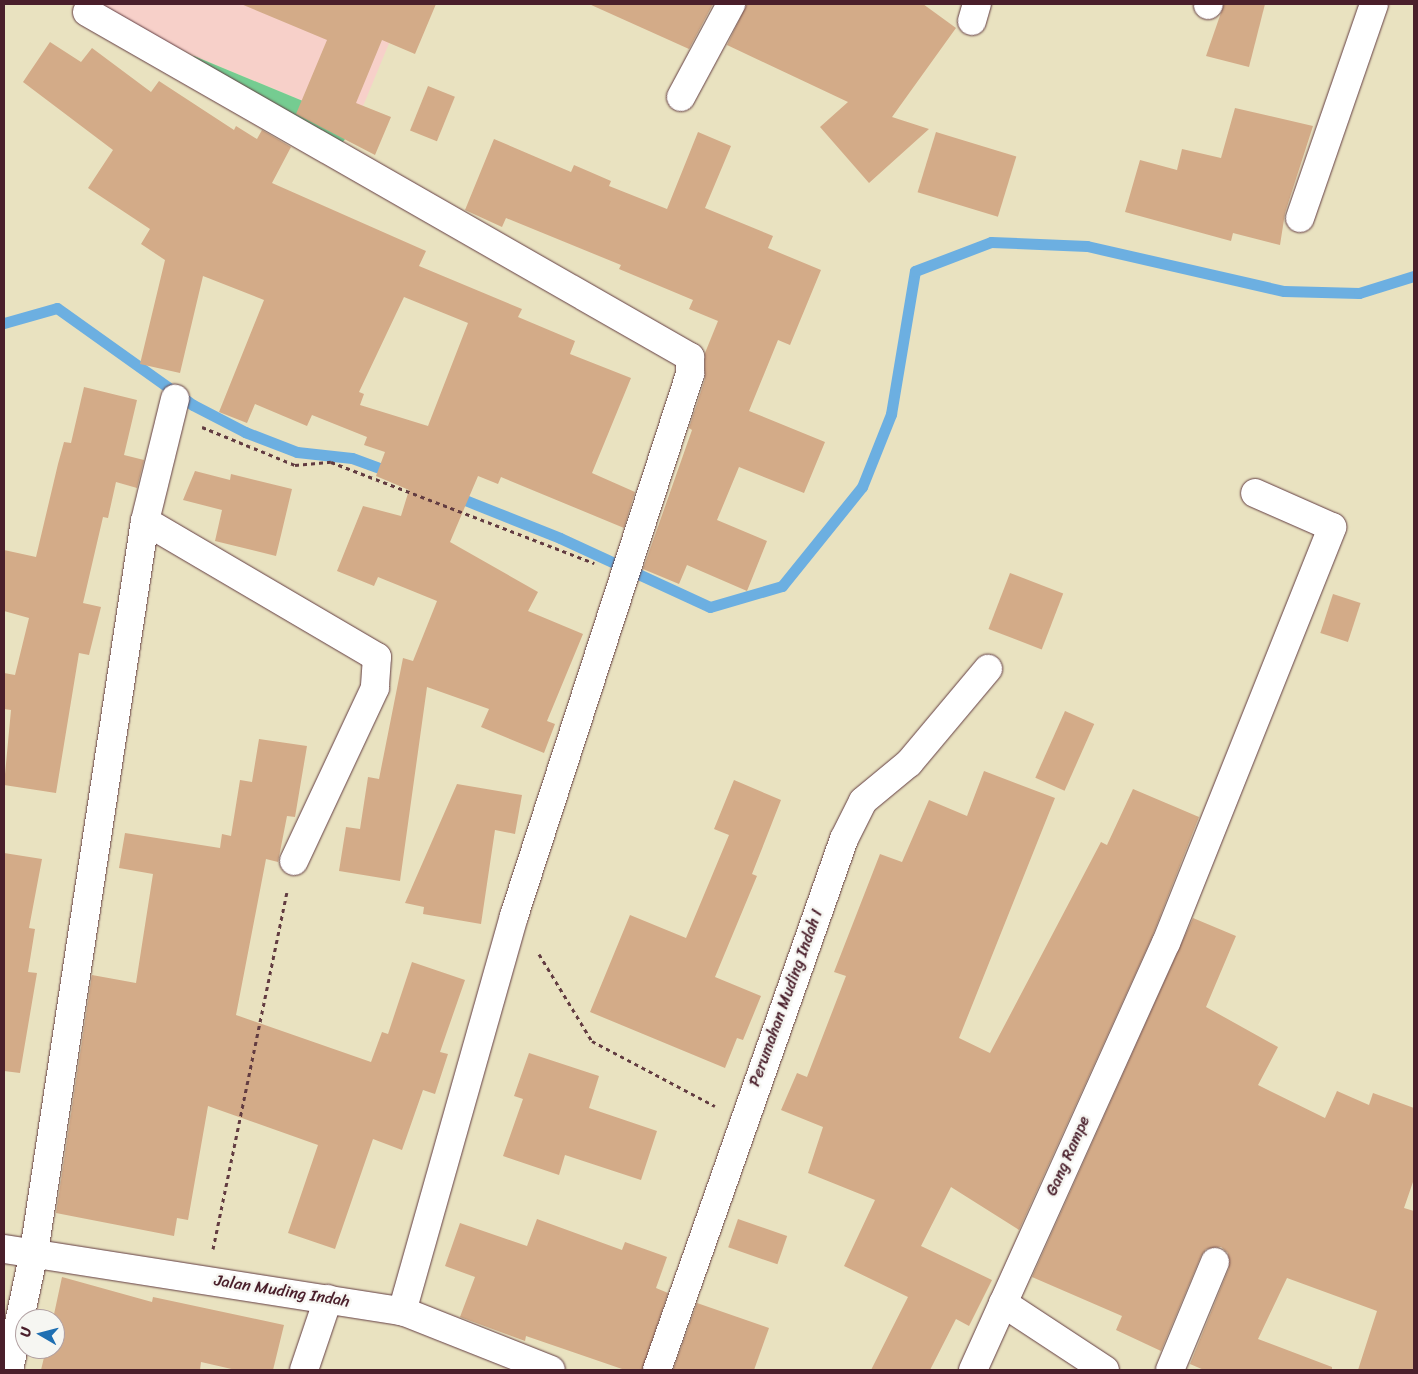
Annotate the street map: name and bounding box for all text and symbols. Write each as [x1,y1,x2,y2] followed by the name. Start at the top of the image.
[745,906,827,1090] street label: Perumahan Muding Indah I
[1042,1113,1094,1199] street label: Gang Rampe
[213,1271,351,1311] street label: Jalan Muding Indah
[15,1309,65,1359] north arrow
[13,1326,39,1338] text: U

